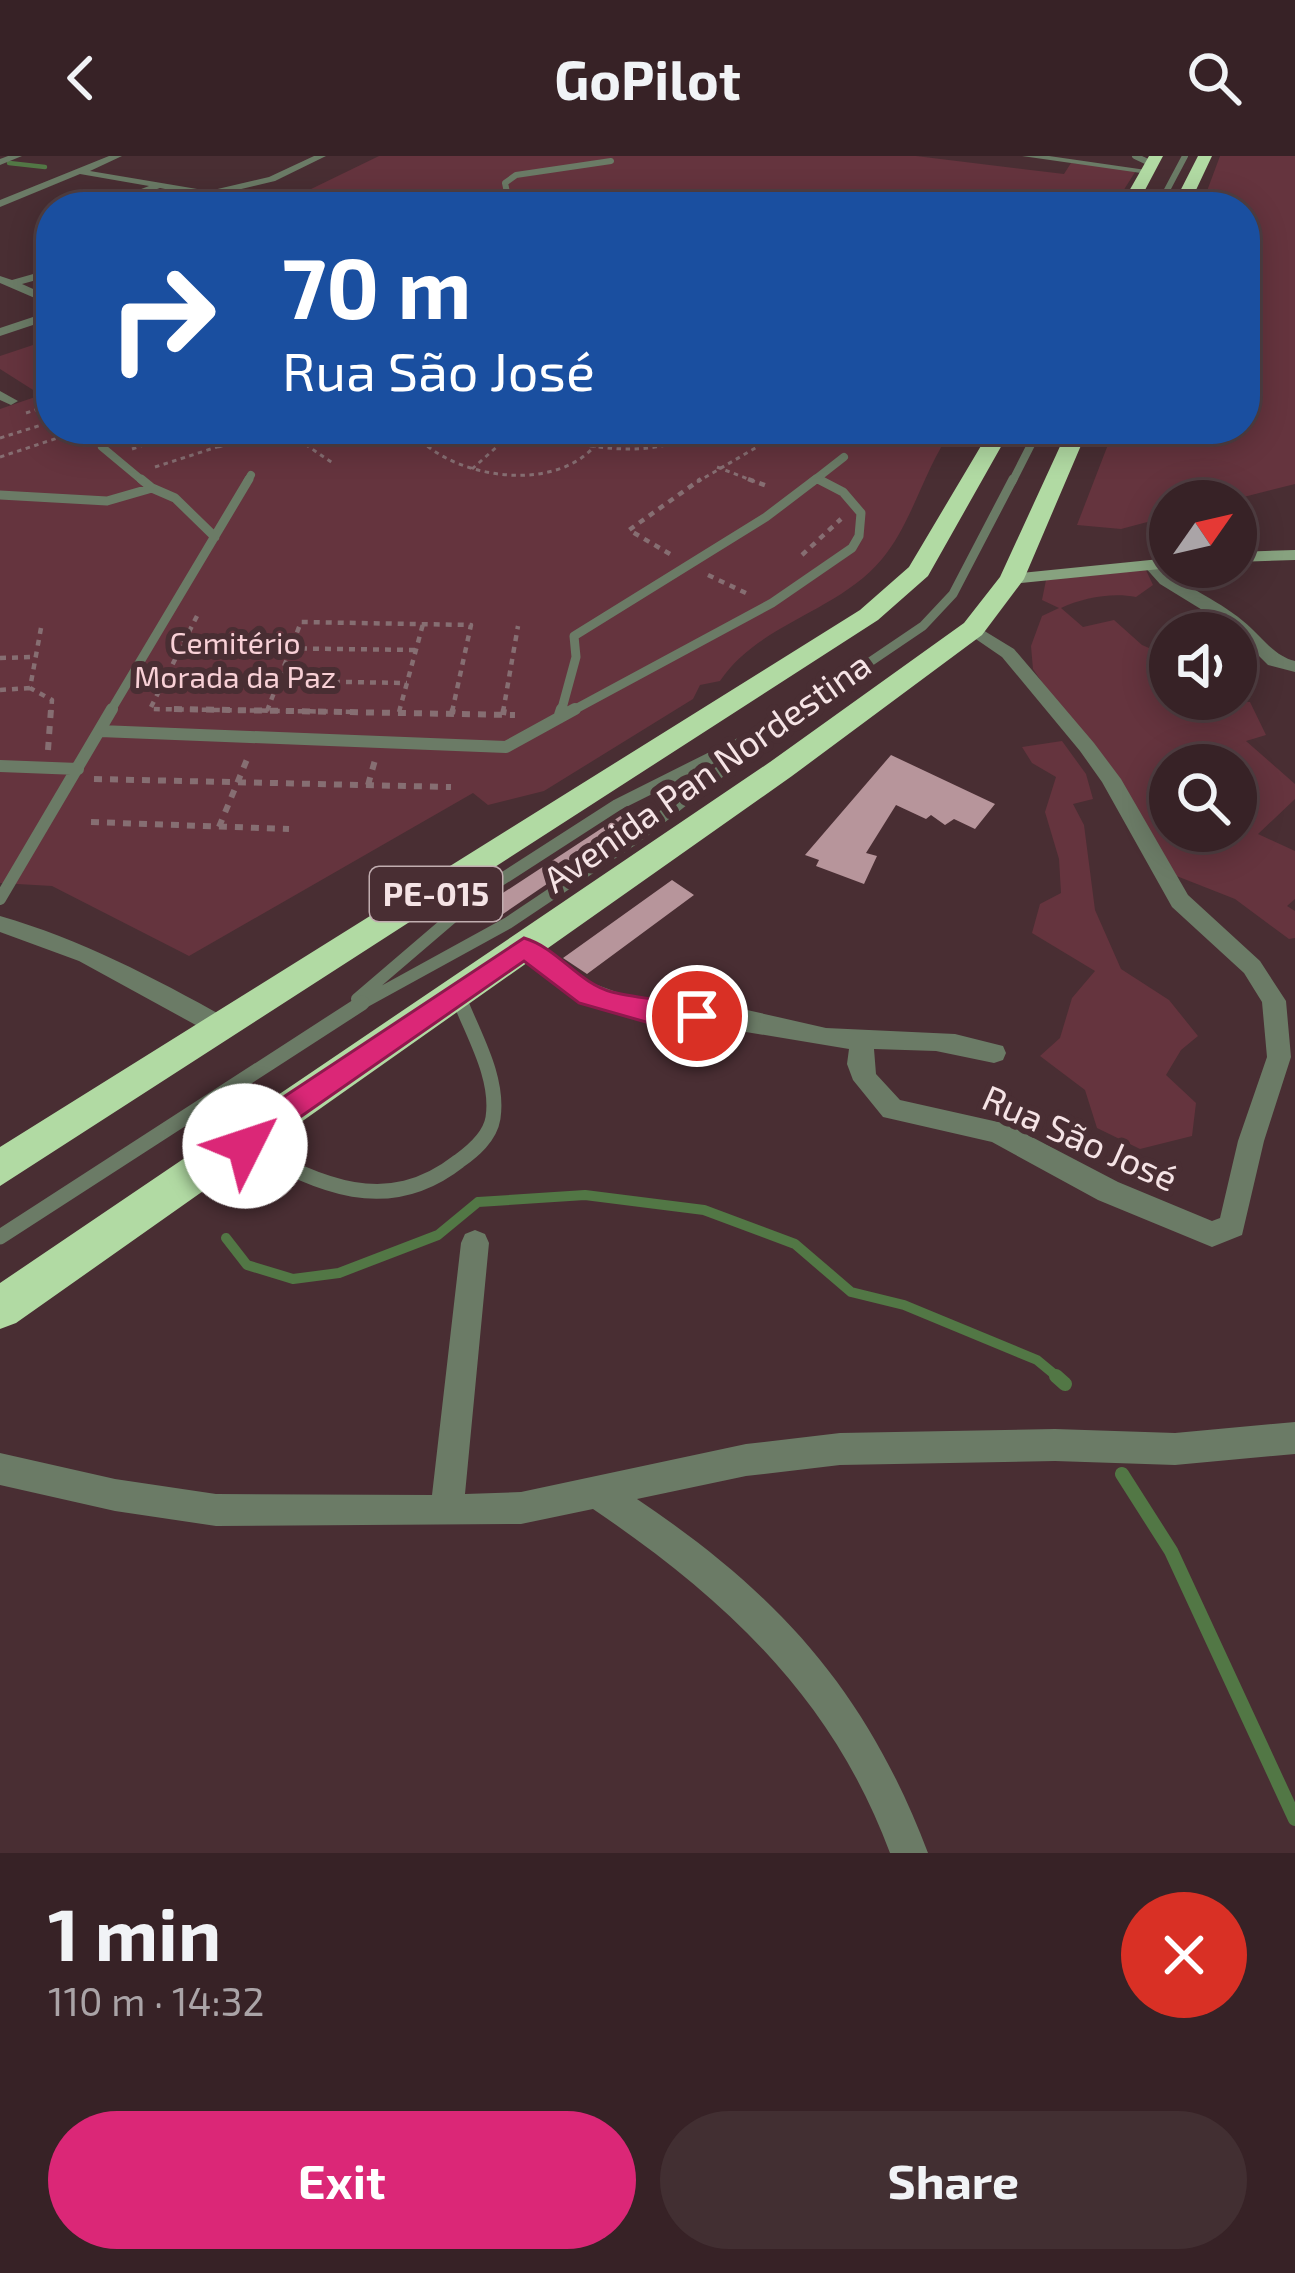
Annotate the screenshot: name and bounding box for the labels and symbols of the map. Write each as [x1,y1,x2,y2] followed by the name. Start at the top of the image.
[1149,480,1257,588] north arrow
[134,624,336,694] park label: Cemitério Morada da Paz
[534,641,878,900] street label: Avenida Pan Nordestina
[370,867,502,921] road number: PE-015
[646,965,748,1067] pin
[977,1075,1185,1199] street label: Rua São José
[182,1083,308,1209] position arrow

